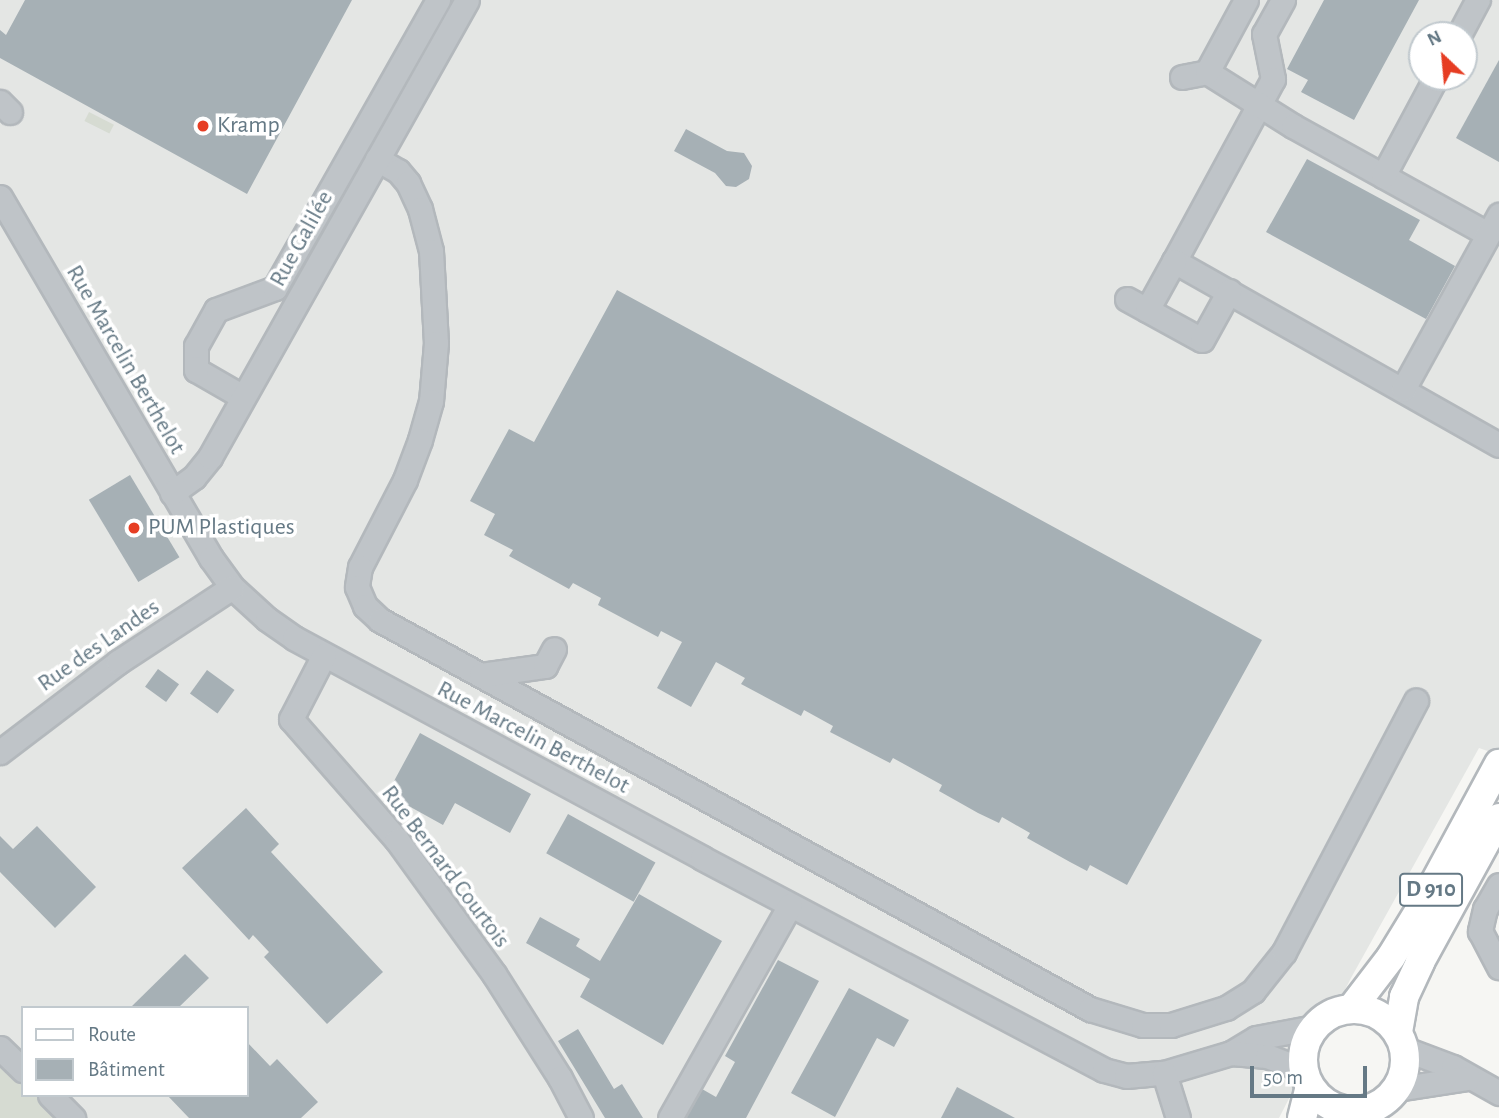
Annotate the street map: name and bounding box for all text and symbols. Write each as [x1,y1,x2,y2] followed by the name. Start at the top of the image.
[1408,21,1478,91] north arrow
[1424,27,1445,50] text: N
[217,112,280,140] place label: Kramp
[195,118,211,134] marker: Kramp
[264,186,340,292] street label: Rue Galilée
[59,260,191,460] street label: Rue Marcelin Berthelot
[148,514,295,542] place label: PUM Plastiques
[126,520,142,536] marker: PUM Plastiques
[33,593,165,699] street label: Rue des Landes
[432,675,634,801] street label: Rue Marcelin Berthelot
[374,780,516,954] street label: Rue Bernard Courtois
[1398,870,1464,909] road number: D 910
[21,1006,248,1097] legend
[88,1024,136,1045] text: Route
[1254,1052,1371,1096] scale bar
[88,1059,165,1080] text: Bâtiment
[1263,1067,1303,1088] text: 50 m

